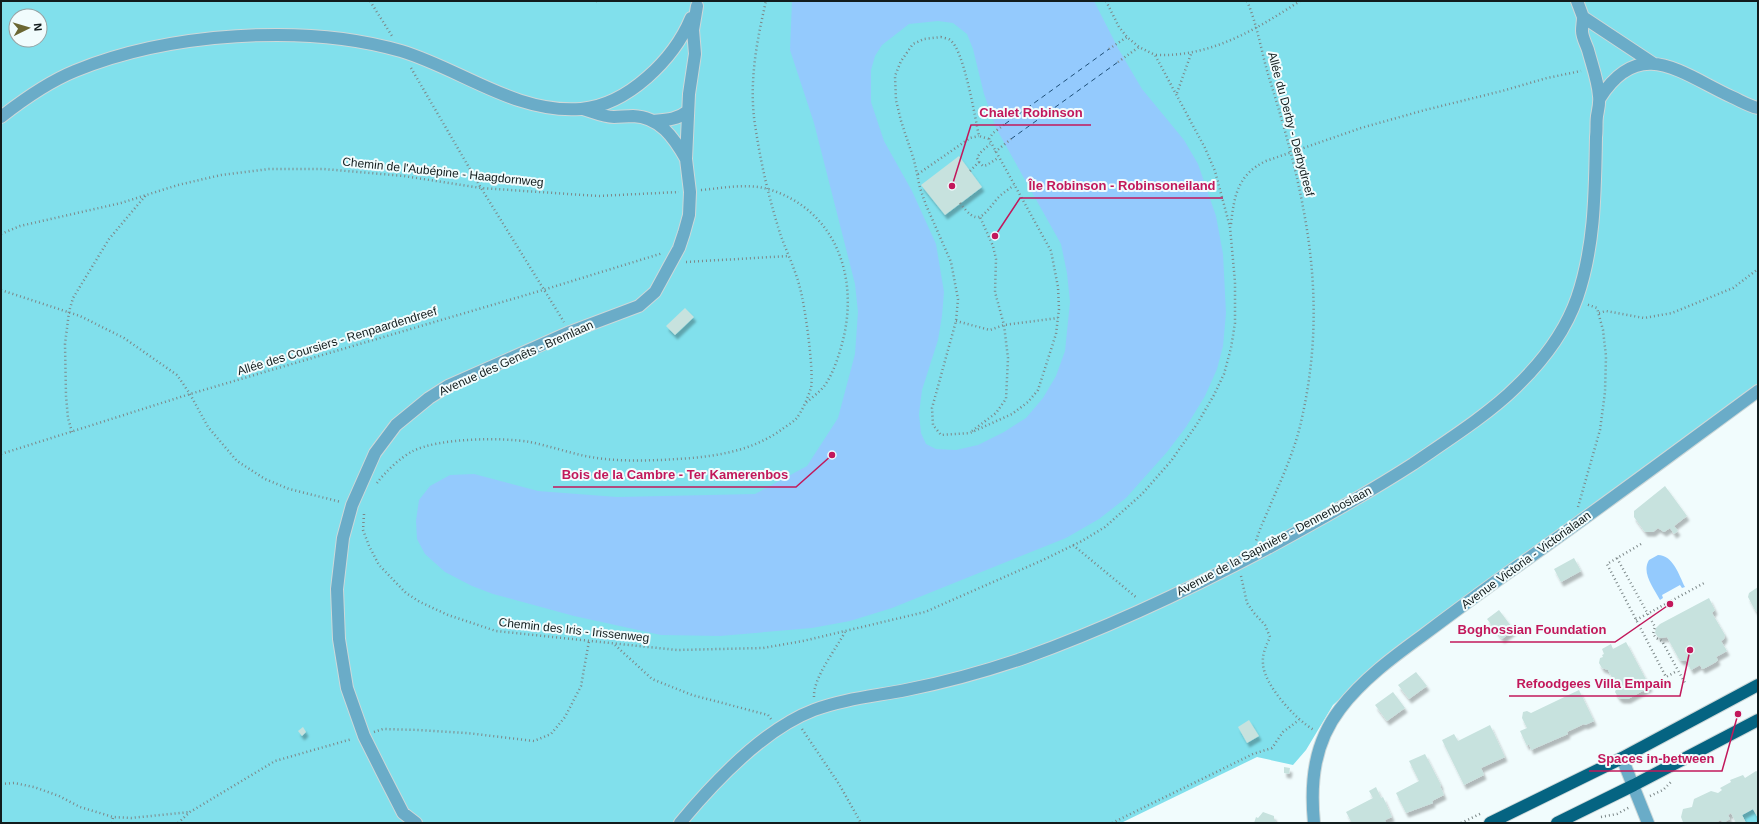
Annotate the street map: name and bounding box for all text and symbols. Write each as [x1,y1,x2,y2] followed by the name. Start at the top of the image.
[8,8,48,48] north arrow
[32,23,44,32] text: N
[1265,50,1317,198] street label: Allée du Derby - Derbydreef
[971,100,1091,125] callout: Chalet Robinson
[979,105,1083,120] text: Chalet Robinson
[342,154,544,190] street label: Chemin de l'Aubépine - Haagdornweg
[1020,173,1223,198] callout: Île Robinson - Robinsoneiland
[1027,178,1216,193] text: Île Robinson - Robinsoneiland
[235,304,439,378] street label: Allée des Coursiers - Renpaardendreef
[437,318,595,398] street label: Avenue des Genêts - Bremlaan
[553,462,796,487] callout: Bois de la Cambre - Ter Kamerenbos
[562,467,788,482] text: Bois de la Cambre - Ter Kamerenbos
[1174,484,1374,598] street label: Avenue de la Sapinière - Dennenboslaan
[1458,508,1594,612] street label: Avenue Victoria - Victorialaan
[498,615,650,645] street label: Chemin des Iris - Irissenweg
[1450,617,1615,642] callout: Boghossian Foundation
[1458,622,1606,637] text: Boghossian Foundation
[1509,671,1680,696] callout: Refoodgees Villa Empain
[1516,676,1672,691] text: Refoodgees Villa Empain
[1589,746,1722,771] callout: Spaces in-between
[1597,751,1715,766] text: Spaces in-between

